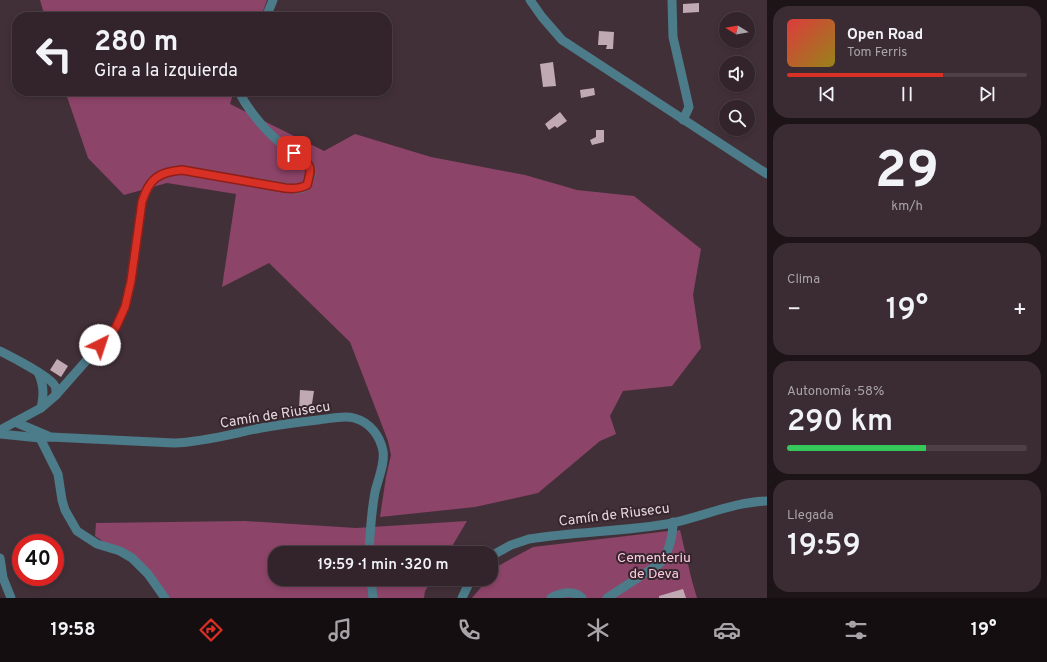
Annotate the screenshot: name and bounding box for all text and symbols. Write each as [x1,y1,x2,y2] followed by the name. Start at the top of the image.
[719,12,755,48] north arrow
[719,12,755,136] map controls
[94,25,178,61] text: 280 m
[847,26,923,45] text: Open Road
[28,28,80,80] icon: left
[847,45,907,61] text: Tom Ferris
[719,56,755,92] button: sound
[94,60,238,83] text: Gira a la izquierda
[816,83,838,105] icon: previous
[896,83,918,105] icon: pause
[976,83,998,105] icon: next
[719,100,755,136] button: search
[277,136,311,170] pin
[875,140,939,206] text: 29
[283,142,305,164] icon: arrive
[891,199,923,215] text: km/h
[787,272,820,288] text: Clima
[886,292,928,329] text: 19°
[787,297,801,324] text: −
[1013,297,1027,324] text: +
[79,324,121,366] position arrow
[787,384,884,400] text: Autonomía · 58%
[219,398,332,433] street label: Camín de Riusecu
[787,404,893,441] text: 290 km
[558,500,671,531] street label: Camín de Riusecu
[787,508,834,524] text: Llegada
[787,528,861,565] text: 19:59
[12,534,64,586] speed limit sign: 40
[617,550,691,583] park label: Cementeriu de Deva
[317,556,449,575] text: 19:59 · 1 min · 320 m
[197,616,225,644] icon: directions
[326,616,354,644] icon: music
[455,616,483,644] icon: phone
[584,616,612,644] icon: climate
[713,616,741,644] icon: car
[842,616,870,644] icon: filters
[51,619,95,642] text: 19:58
[971,619,996,642] text: 19°

